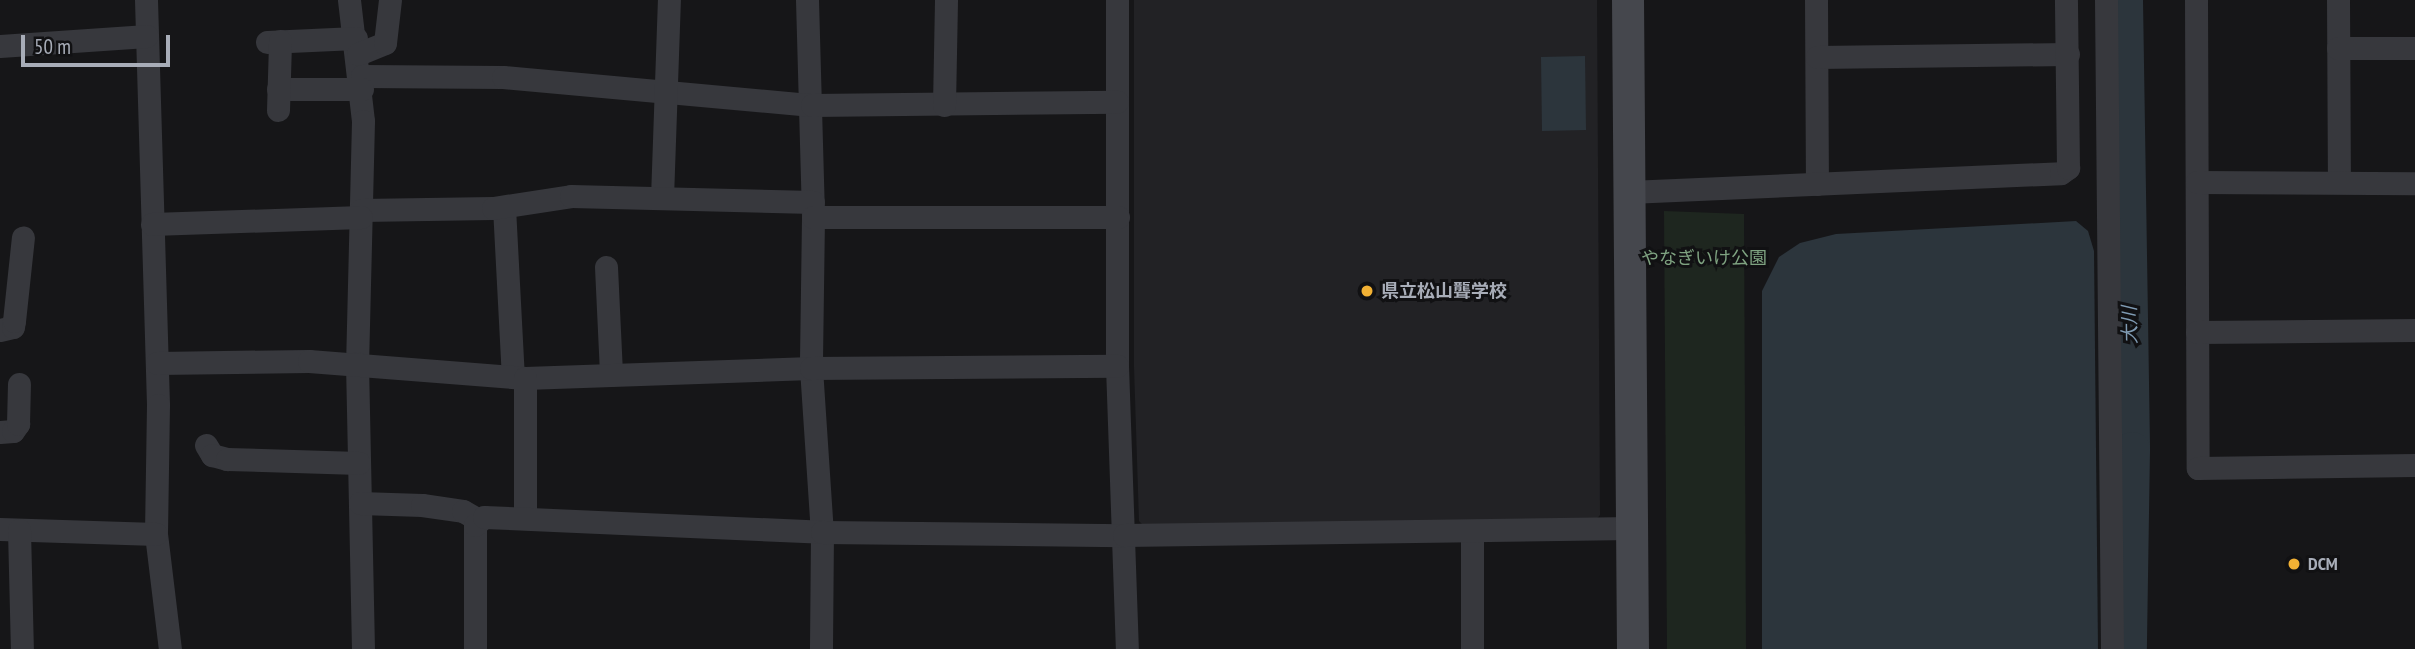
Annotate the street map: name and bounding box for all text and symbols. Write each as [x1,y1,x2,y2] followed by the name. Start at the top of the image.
[24,21,173,65] scale bar
[34,33,71,60] text: 50 m
[1641,247,1767,269] park label: やなぎいけ公園
[1381,280,1507,302] place label: 県立松山聾学校
[1359,283,1375,299] marker: 県立松山聾学校
[2118,306,2142,344] water label: 大川
[2308,553,2338,575] place label: DCM
[2286,556,2302,572] marker: DCM

